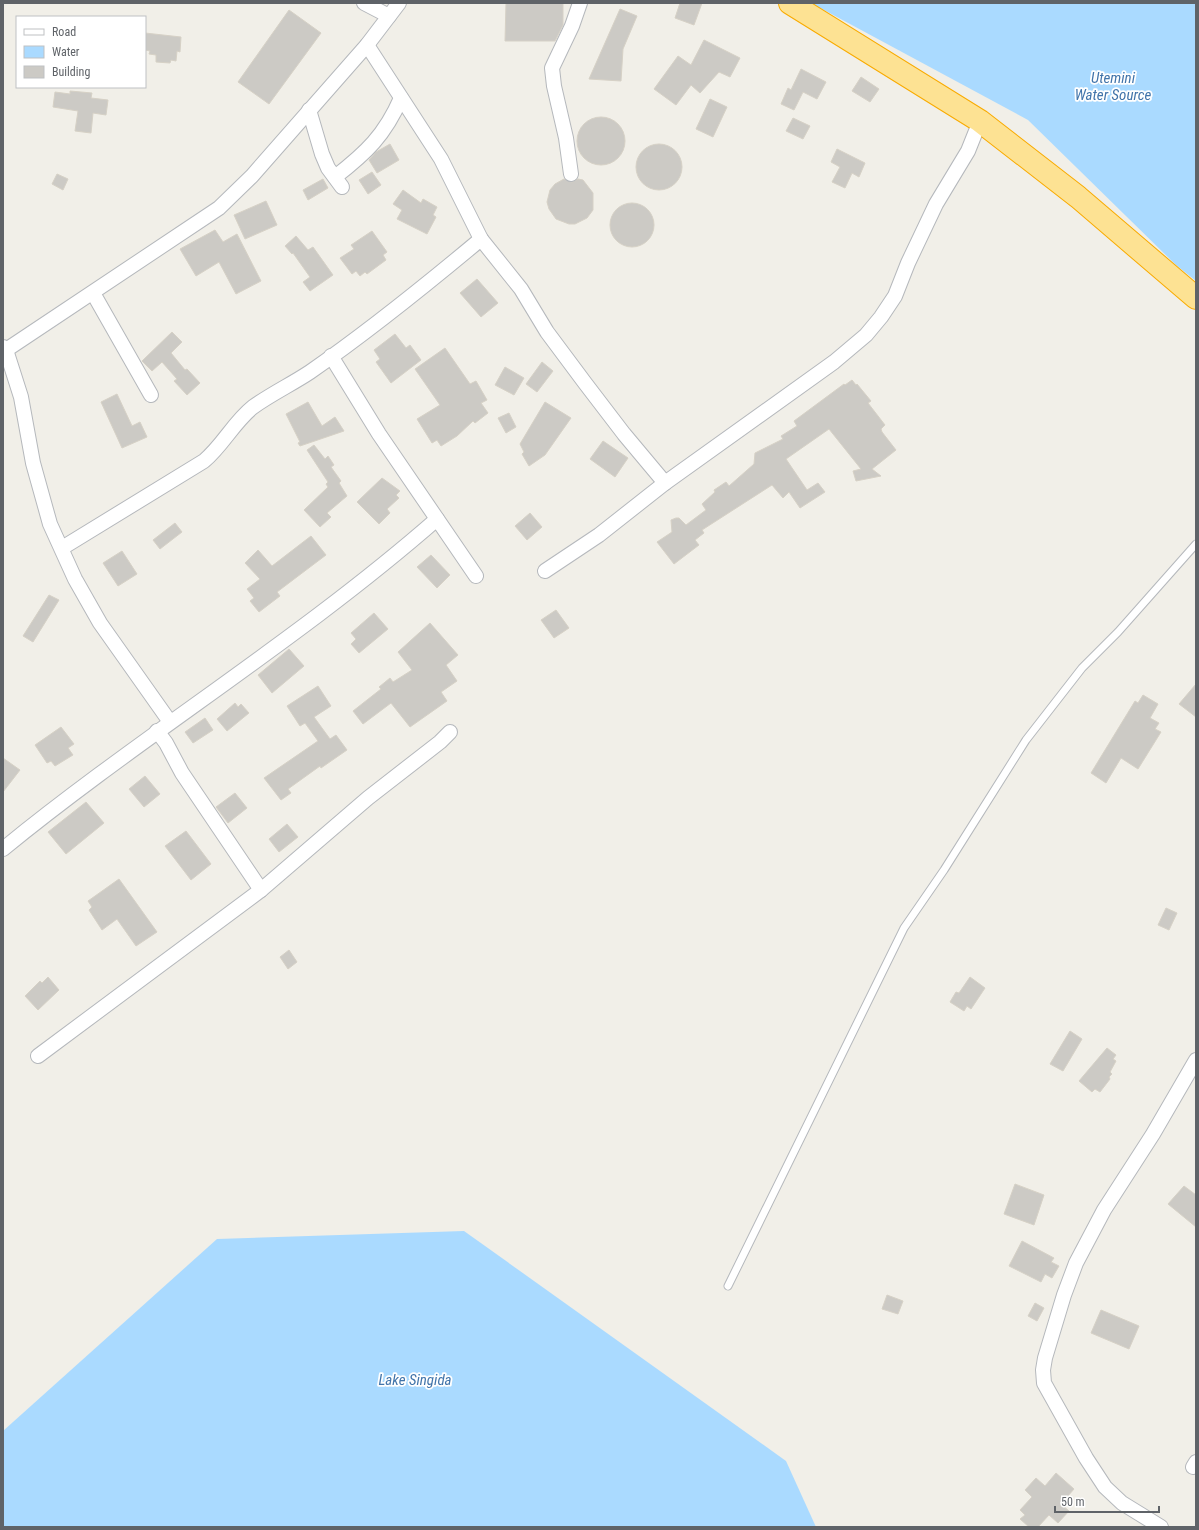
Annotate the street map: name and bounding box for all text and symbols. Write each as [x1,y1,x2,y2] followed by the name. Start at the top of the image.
[16,16,146,88] legend
[52,25,76,39] text: Road
[52,45,80,59] text: Water
[52,65,90,79] text: Building
[1075,69,1151,104] water label: Utemini Water Source
[378,1371,452,1389] water label: Lake Singida
[1055,1488,1159,1514] scale bar
[1061,1495,1085,1509] text: 50 m

